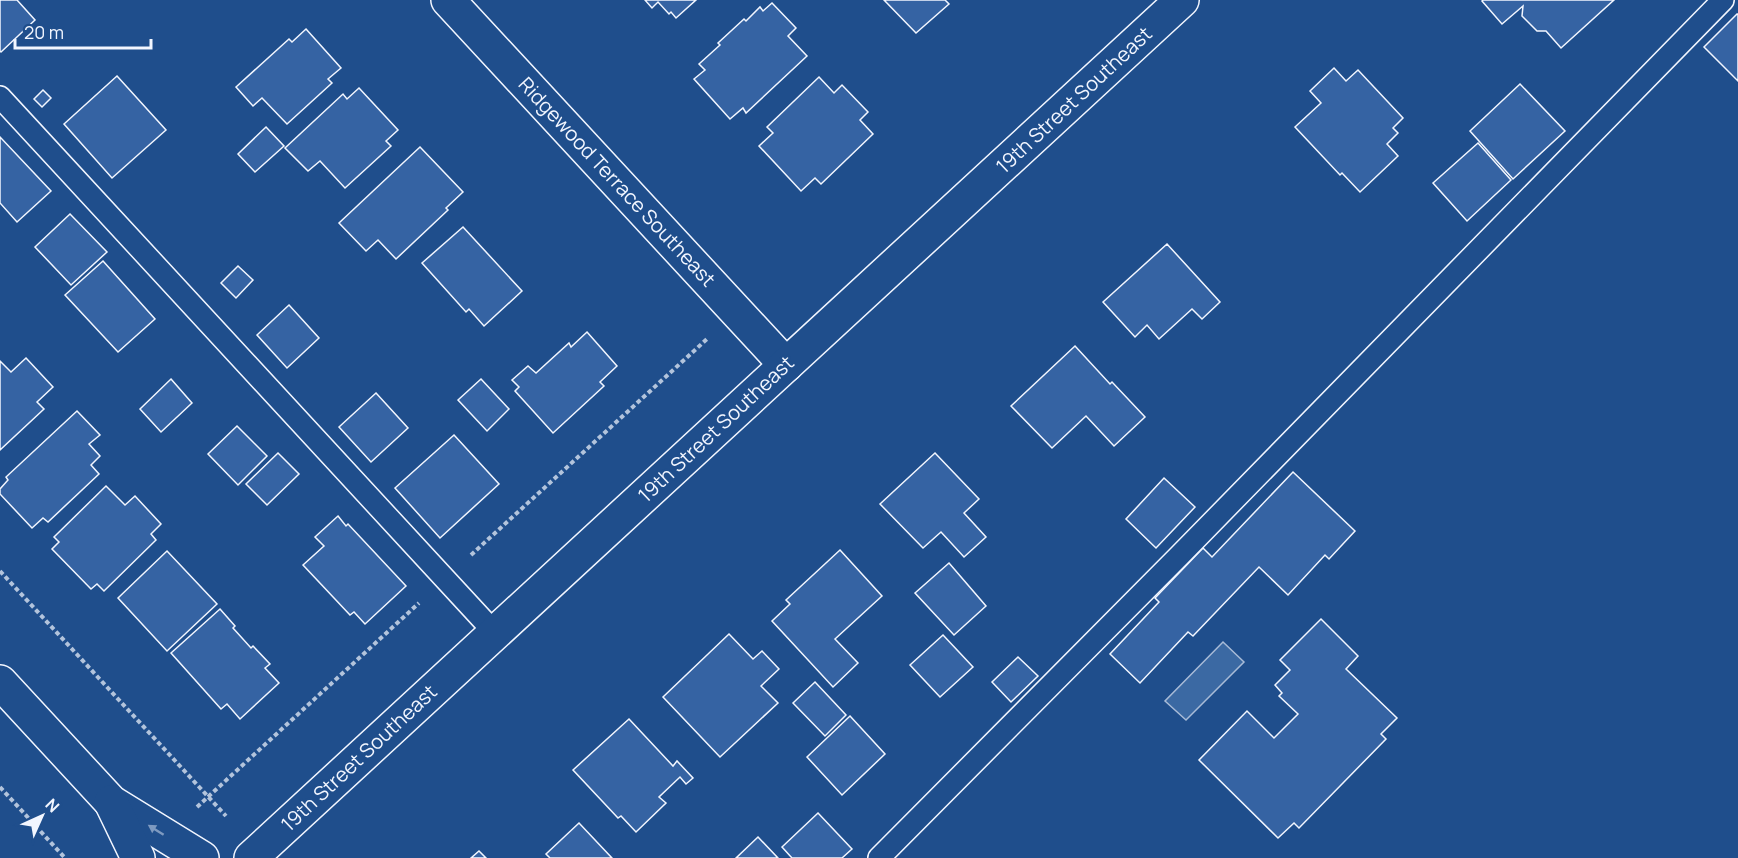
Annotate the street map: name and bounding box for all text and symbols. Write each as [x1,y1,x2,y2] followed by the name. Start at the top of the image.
[15,12,152,50] scale bar
[24,20,64,44] text: 20 m
[990,20,1157,179] street label: 19th Street Southeast
[513,71,722,292] street label: Ridgewood Terrace Southeast
[632,349,799,508] street label: 19th Street Southeast
[275,678,442,837] street label: 19th Street Southeast
[12,786,72,846] north arrow
[41,794,64,817] text: N
[148,825,165,836] one-way arrow

